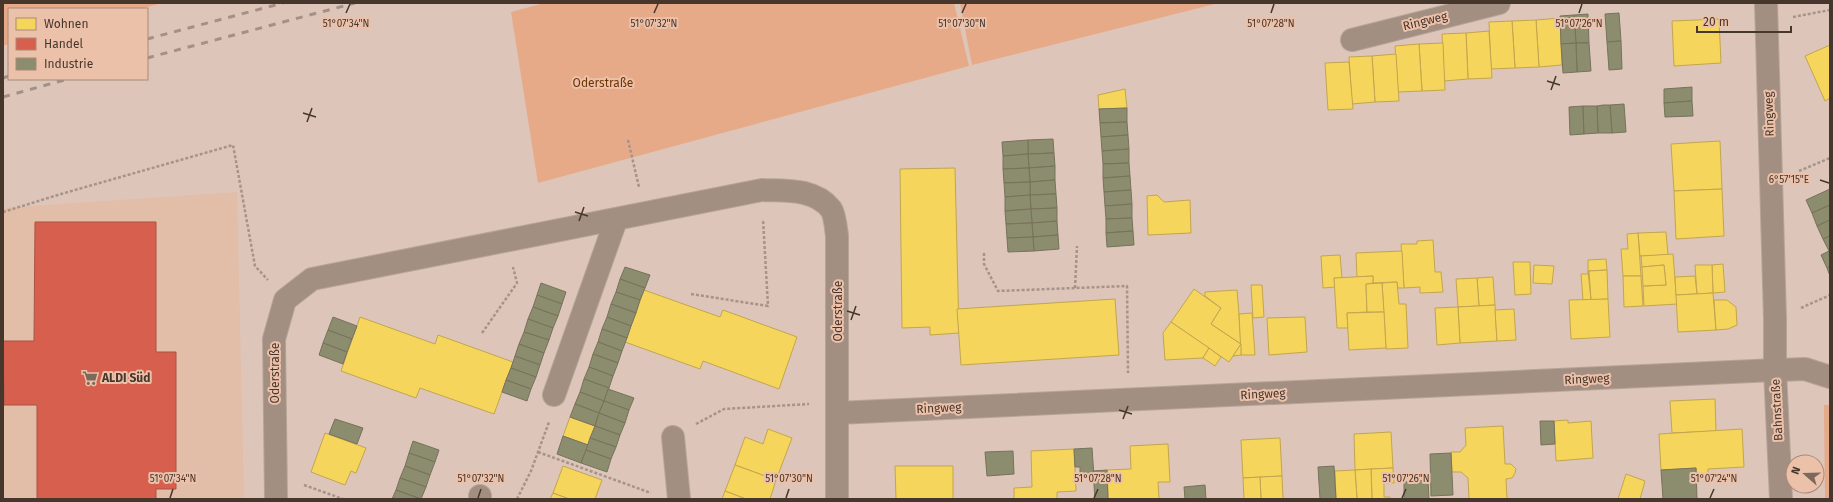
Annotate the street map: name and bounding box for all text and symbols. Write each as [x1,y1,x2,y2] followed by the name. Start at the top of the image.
[8,8,148,80] legend
[1697,8,1791,34] scale bar
[1401,9,1449,33] street label: Ringweg
[1703,15,1729,29] text: 20 m
[44,17,88,31] text: Wohnen
[323,18,369,30] text: 51°07'34"N
[631,18,677,30] text: 51°07'32"N
[938,18,986,30] text: 51°07'30"N
[1247,18,1295,30] text: 51°07'28"N
[1555,18,1603,30] text: 51°07'26"N
[44,37,83,51] text: Handel
[44,57,93,71] text: Industrie
[573,76,633,90] park label: Oderstraße
[1761,90,1777,137] street label: Ringweg
[1769,174,1809,186] text: 6°57'15"E
[831,281,845,341] street label: Oderstraße
[268,343,282,403] street label: Oderstraße
[81,369,99,387] supermarket icon: ALDI Süd
[101,371,150,385] place label: ALDI Süd
[1564,371,1611,387] street label: Ringweg
[1768,379,1786,441] street label: Bahnstraße
[1240,386,1287,402] street label: Ringweg
[916,400,963,416] street label: Ringweg
[1785,454,1825,494] north arrow
[1789,465,1803,476] text: N
[150,473,196,485] text: 51°07'34"N
[458,473,504,485] text: 51°07'32"N
[765,473,813,485] text: 51°07'30"N
[1074,473,1122,485] text: 51°07'28"N
[1382,473,1430,485] text: 51°07'26"N
[1691,473,1737,485] text: 51°07'24"N

